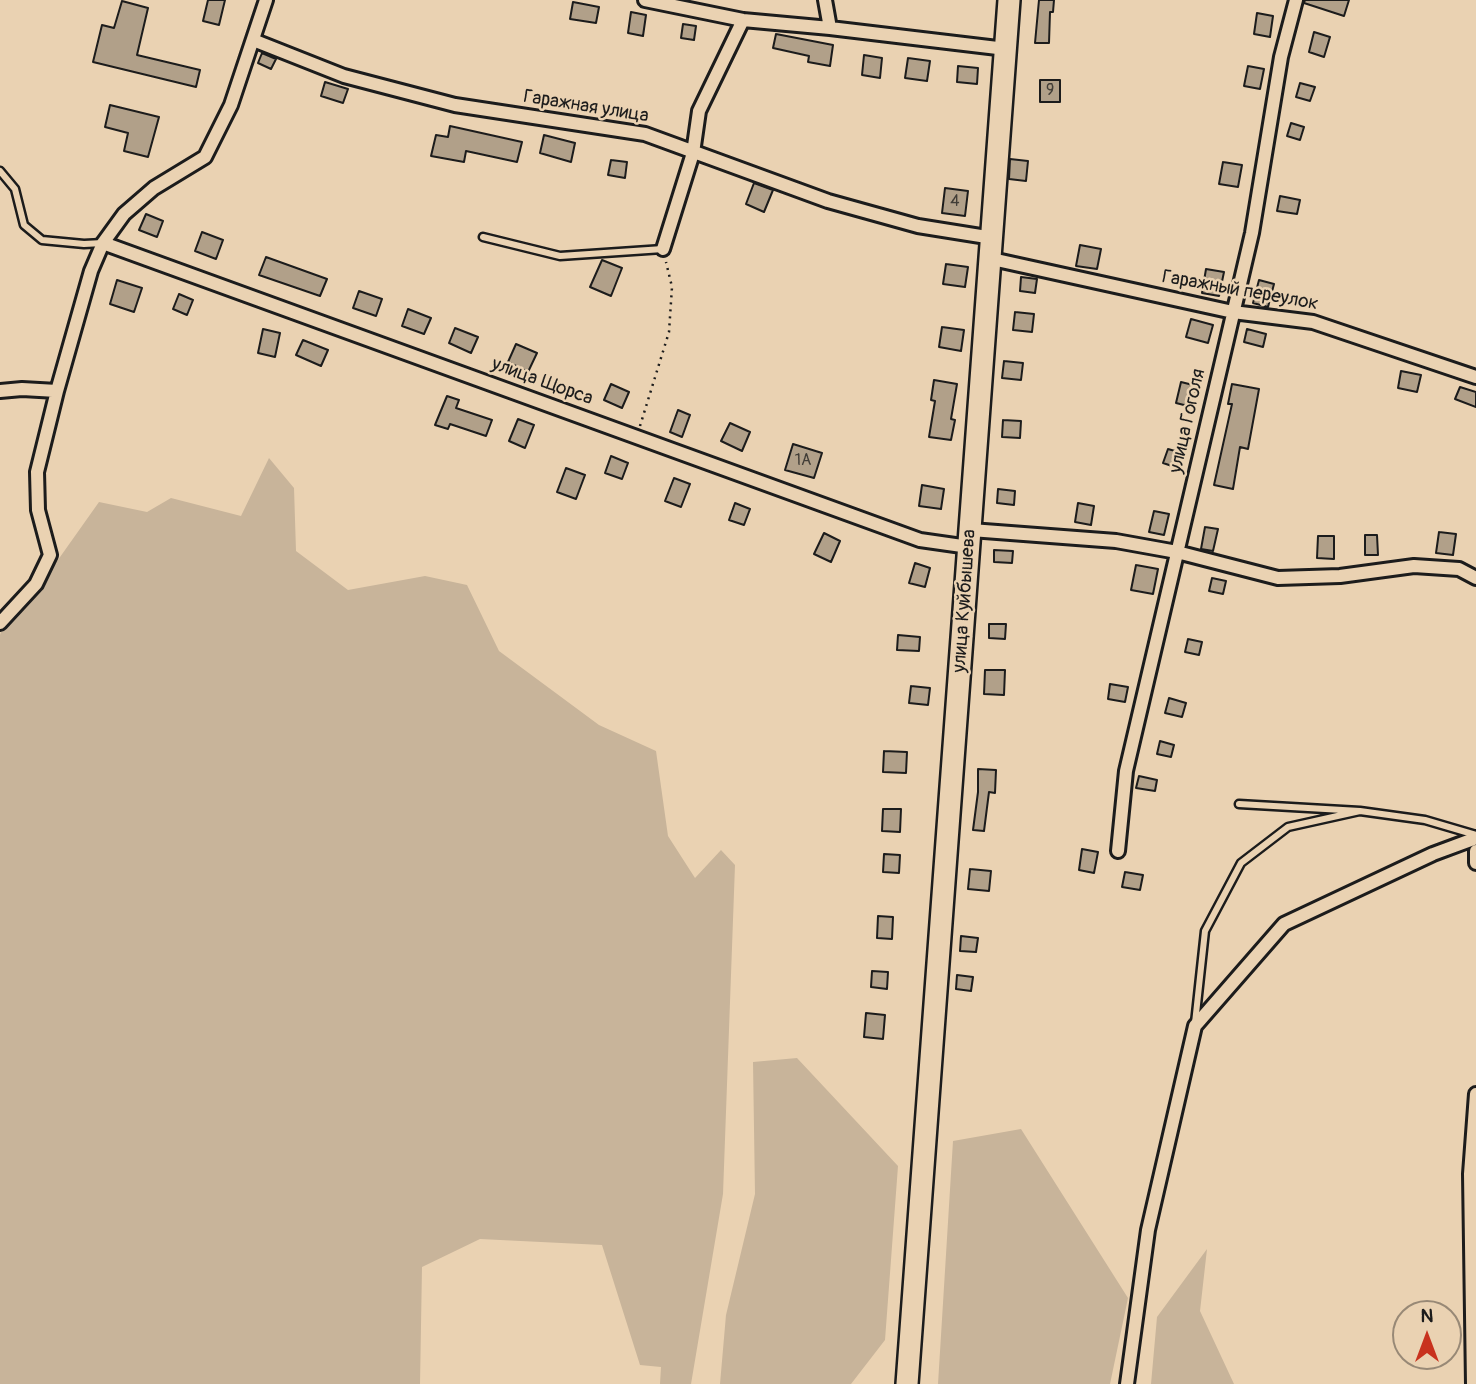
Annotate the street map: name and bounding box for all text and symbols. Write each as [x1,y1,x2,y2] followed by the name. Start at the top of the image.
[1046,81,1054,101] house number: 9
[522,86,650,128] street label: Гаражная улица
[950,192,960,212] house number: 4
[1160,266,1320,316] street label: Гаражный переулок
[488,353,596,411] street label: улица Щорса
[1165,367,1211,475] street label: улица Гоголя
[795,451,811,471] house number: 1А
[949,529,981,673] street label: улица Куйбышева
[1392,1300,1462,1370] north arrow
[1421,1304,1433,1328] text: N

